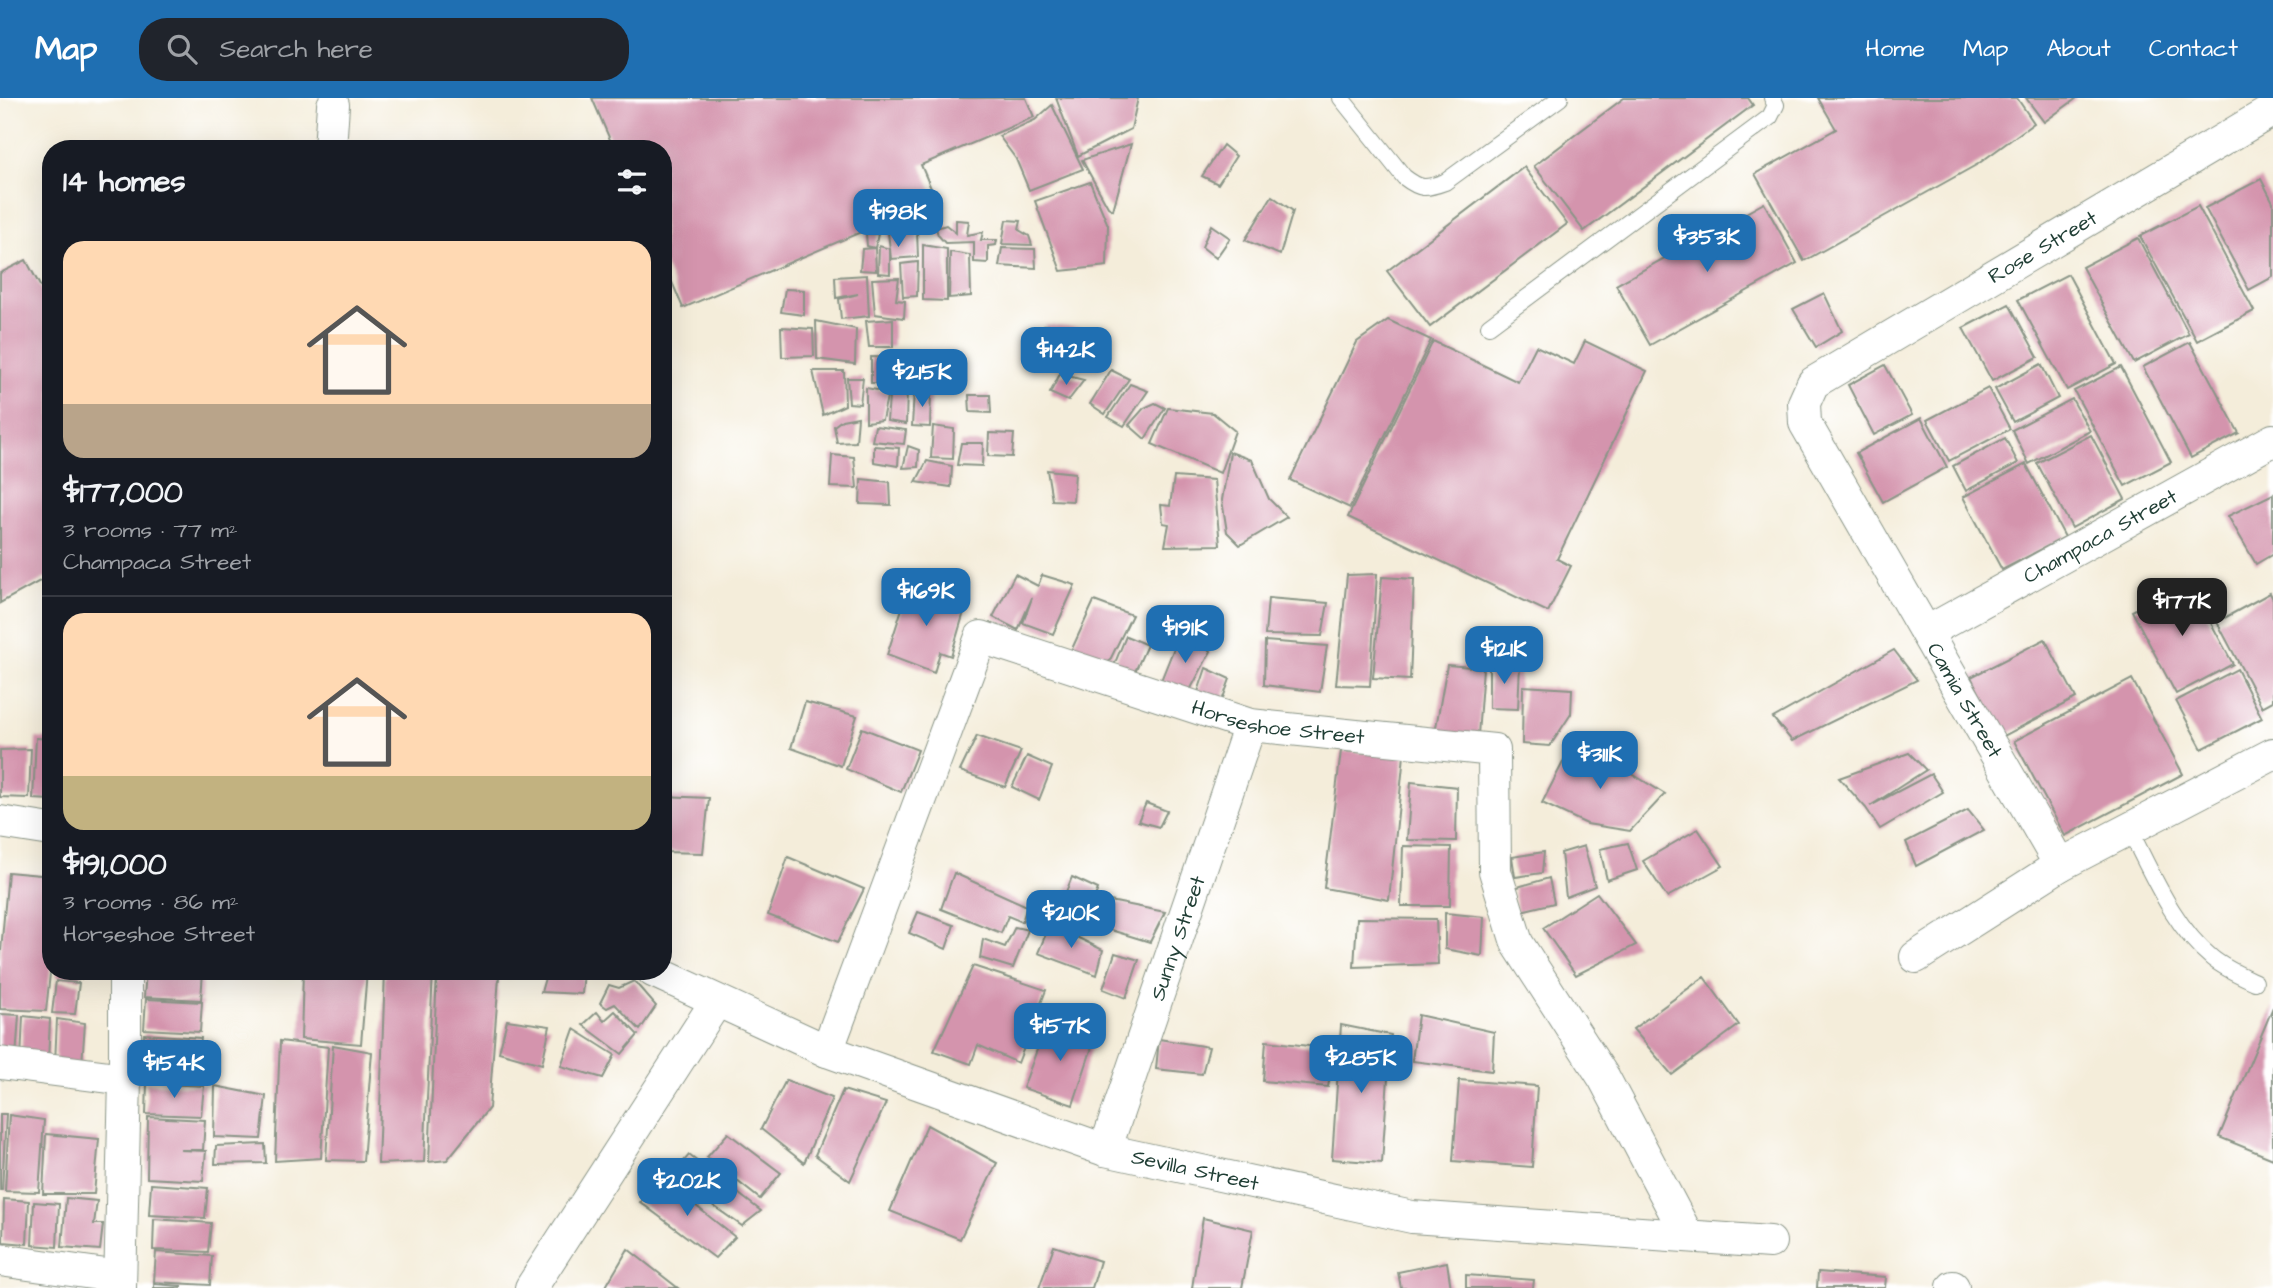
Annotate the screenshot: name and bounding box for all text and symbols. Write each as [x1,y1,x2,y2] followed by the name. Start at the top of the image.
[139,18,629,81] search box
[35,26,97,72] text: Map
[163,30,201,68] icon: search
[219,31,373,67] text: Search here
[1865,32,1925,66] text: Home
[1963,32,2008,66] text: Map
[2046,32,2111,66] text: About
[2149,32,2238,66] text: Contact
[63,161,186,203] text: 14 homes
[613,163,651,201] icon: filters
[849,190,947,249] pin: $198K
[869,196,927,228] text: $198K
[1983,203,2103,291] street label: Rose Street
[1658,214,1756,274] pin: $353K
[1674,221,1740,253] text: $353K
[294,287,420,413] icon: home
[1017,328,1115,387] pin: $142K
[1037,334,1095,366] text: $142K
[873,350,971,409] pin: $215K
[892,356,952,388] text: $215K
[63,472,183,514] text: $177,000
[2018,482,2183,591] street label: Champaca Street
[63,514,238,546] text: 3 rooms · 77 m²
[63,546,251,578] text: Champaca Street
[877,568,975,628] pin: $169K
[897,575,955,607] text: $169K
[2133,578,2231,638] pin: $177K
[2153,585,2211,617] text: $177K
[1136,606,1234,665] pin: $191K
[1162,612,1208,644] text: $191K
[1455,626,1553,686] pin: $121K
[1481,633,1527,665] text: $121K
[1920,637,2010,764] street label: Camia Street
[294,659,420,785] icon: home
[1188,693,1366,752] street label: Horseshoe Street
[1551,732,1649,791] pin: $311K
[1578,738,1622,770] text: $311K
[63,844,167,886] text: $191,000
[1143,872,1213,1004] street label: Sunny Street
[63,886,239,918] text: 3 rooms · 86 m²
[1022,890,1120,950] pin: $210K
[1042,897,1100,929] text: $210K
[63,918,255,950] text: Horseshoe Street
[1011,1004,1109,1063] pin: $157K
[1030,1010,1090,1042] text: $157K
[1312,1035,1410,1095] pin: $285K
[125,1040,223,1100] pin: $154K
[1325,1042,1397,1074] text: $285K
[143,1047,205,1079] text: $154K
[1129,1142,1262,1198] street label: Sevilla Street
[638,1158,736,1218] pin: $202K
[653,1165,721,1197] text: $202K

